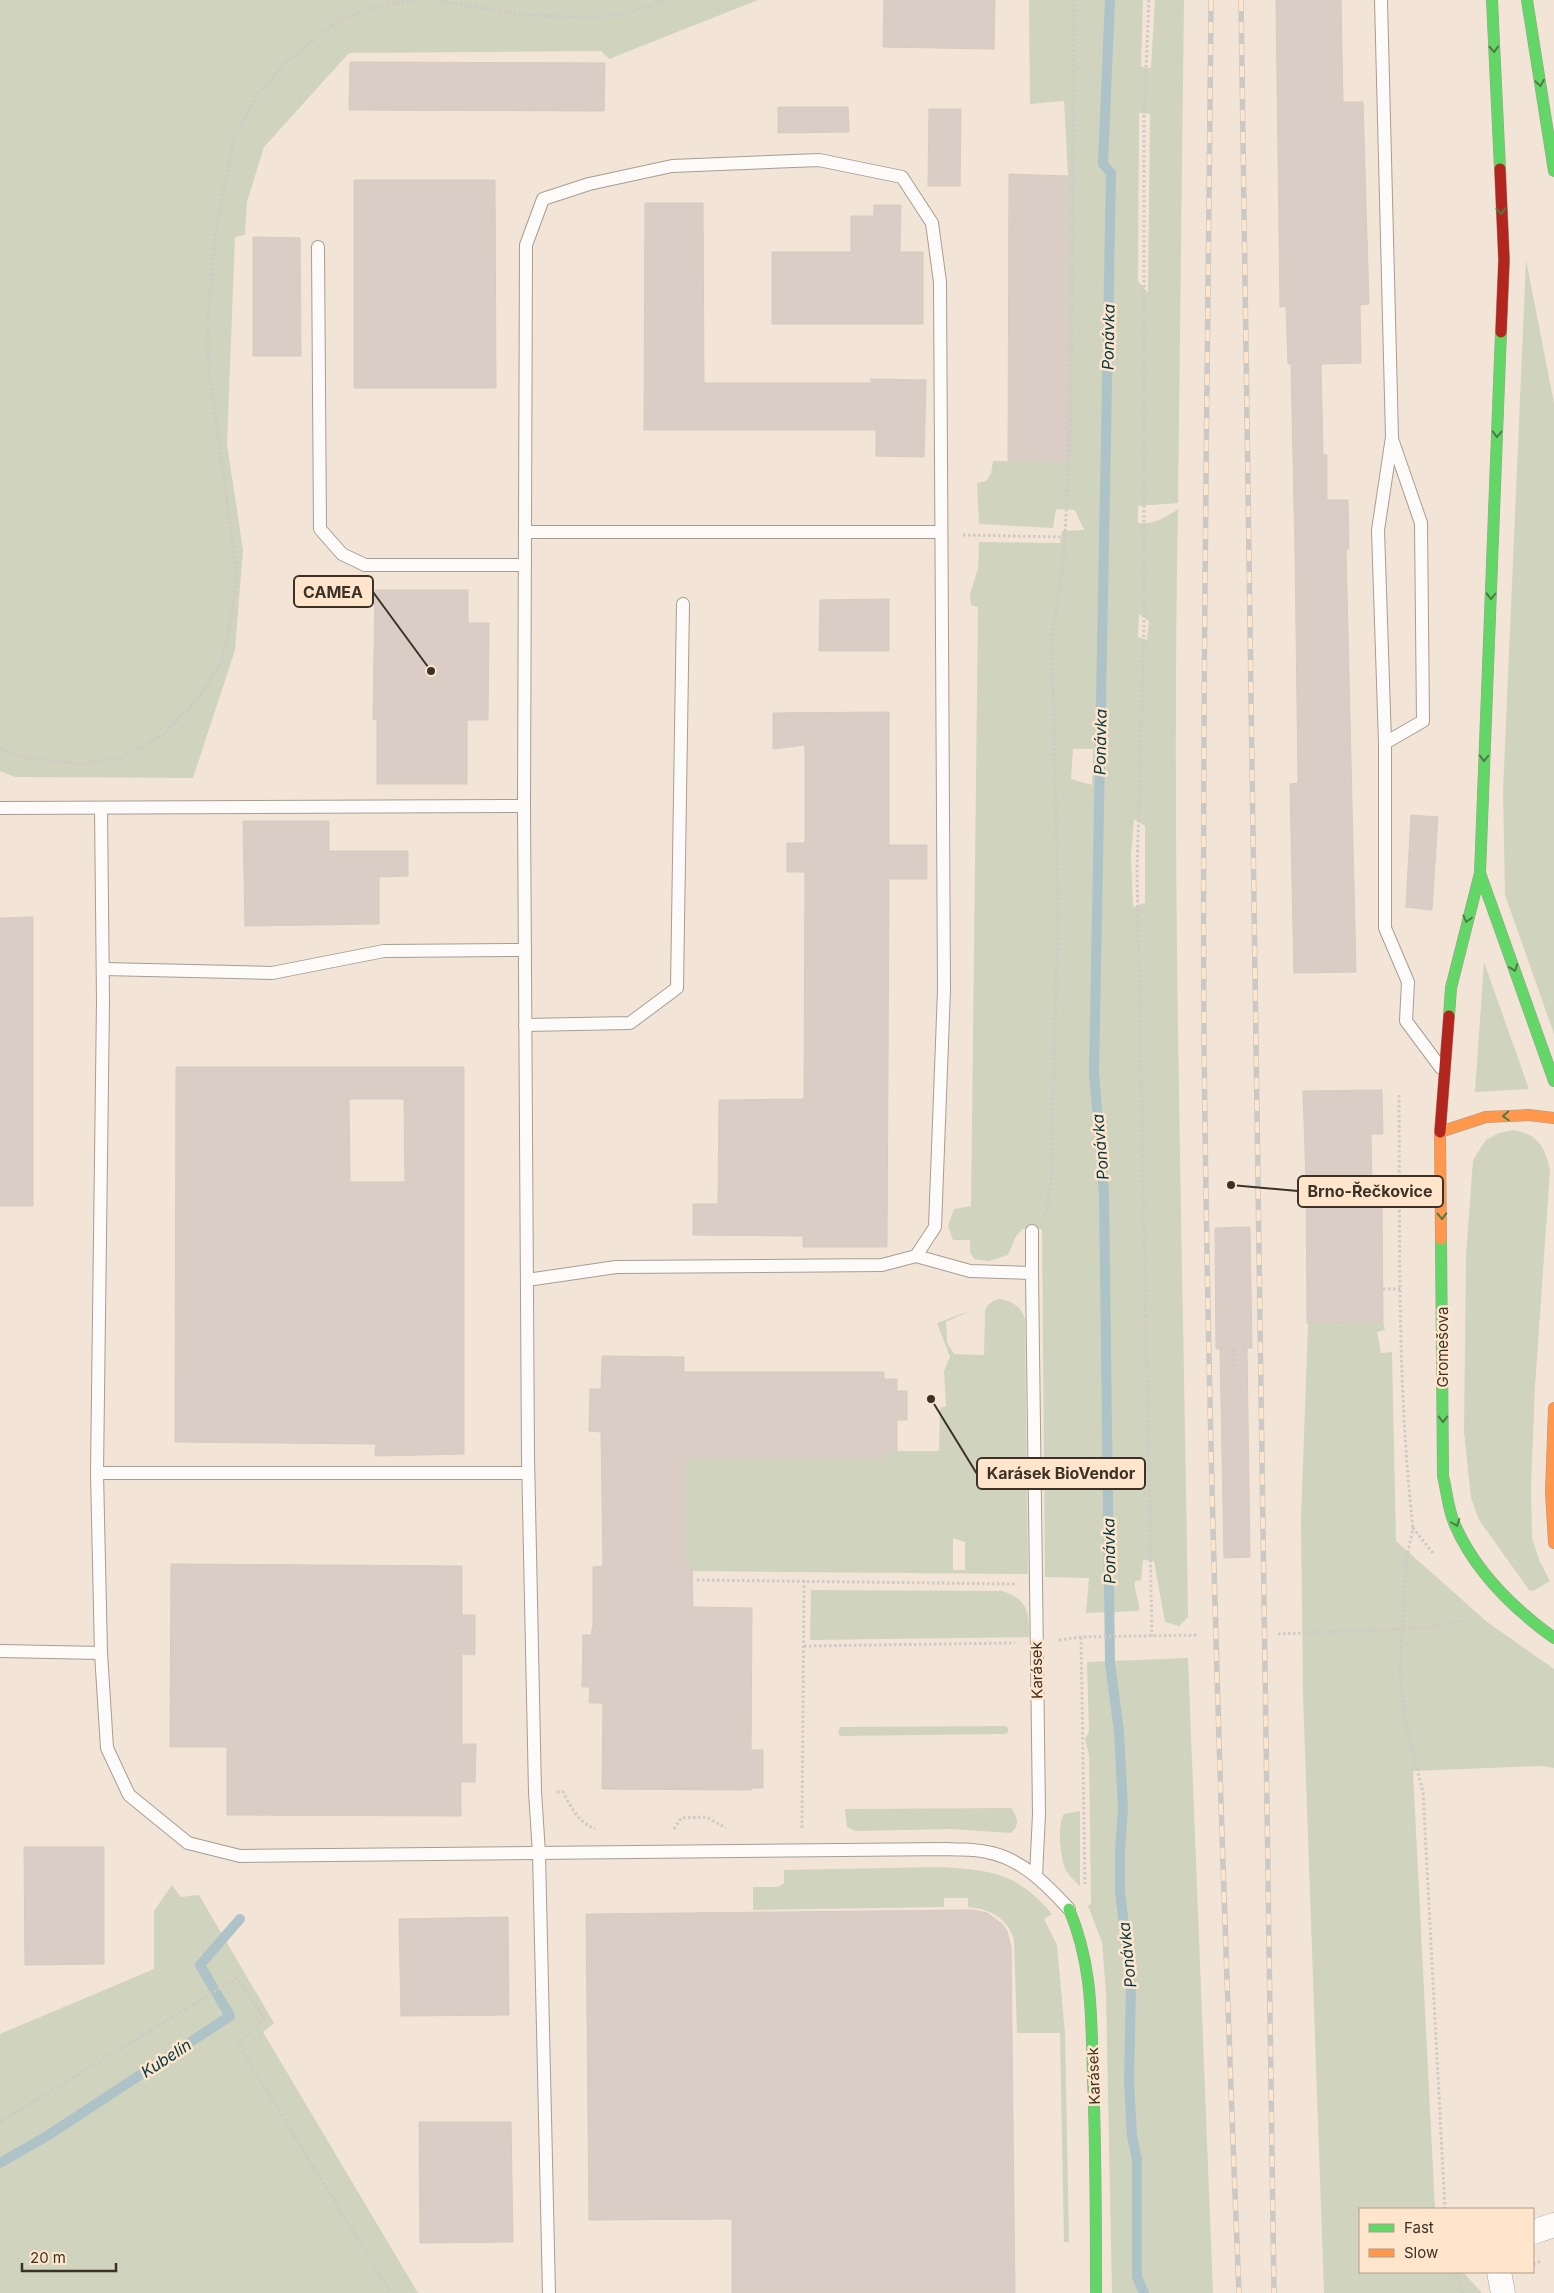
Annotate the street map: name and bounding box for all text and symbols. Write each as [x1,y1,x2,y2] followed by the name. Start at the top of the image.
[1488,45,1499,53] one-way arrow
[1534,79,1545,87] one-way arrow
[1496,207,1507,215] one-way arrow
[1097,304,1119,370] water label: Ponávka
[1492,430,1502,438] one-way arrow
[294,576,373,607] callout: CAMEA
[303,582,363,602] text: CAMEA
[1485,592,1496,600] one-way arrow
[1089,709,1111,775] water label: Ponávka
[1479,755,1490,763] one-way arrow
[1463,915,1473,923] one-way arrow
[1508,963,1518,972] one-way arrow
[1501,1110,1509,1121] one-way arrow
[1087,1113,1113,1181] water label: Ponávka
[1298,1176,1443,1207] callout: Brno-Řečkovice
[1307,1181,1433,1201] text: Brno-Řečkovice
[1436,1212,1447,1220] one-way arrow
[1433,1307,1452,1387] street label: Gromešova
[1438,1416,1448,1423] one-way arrow
[977,1458,1145,1489] callout: Karásek BioVendor
[987,1463,1136,1483] text: Karásek BioVendor
[1098,1518,1120,1584] water label: Ponávka
[1450,1518,1460,1527] one-way arrow
[1026,1640,1047,1699] street label: Karásek
[1114,1921,1140,1989] water label: Ponávka
[137,2034,195,2082] water label: Kubelín
[1083,2046,1104,2105] street label: Karásek
[1359,2208,1534,2273] legend
[1404,2218,1434,2237] text: Fast
[22,2240,116,2272] scale bar
[1404,2243,1438,2262] text: Slow
[30,2248,66,2267] text: 20 m

